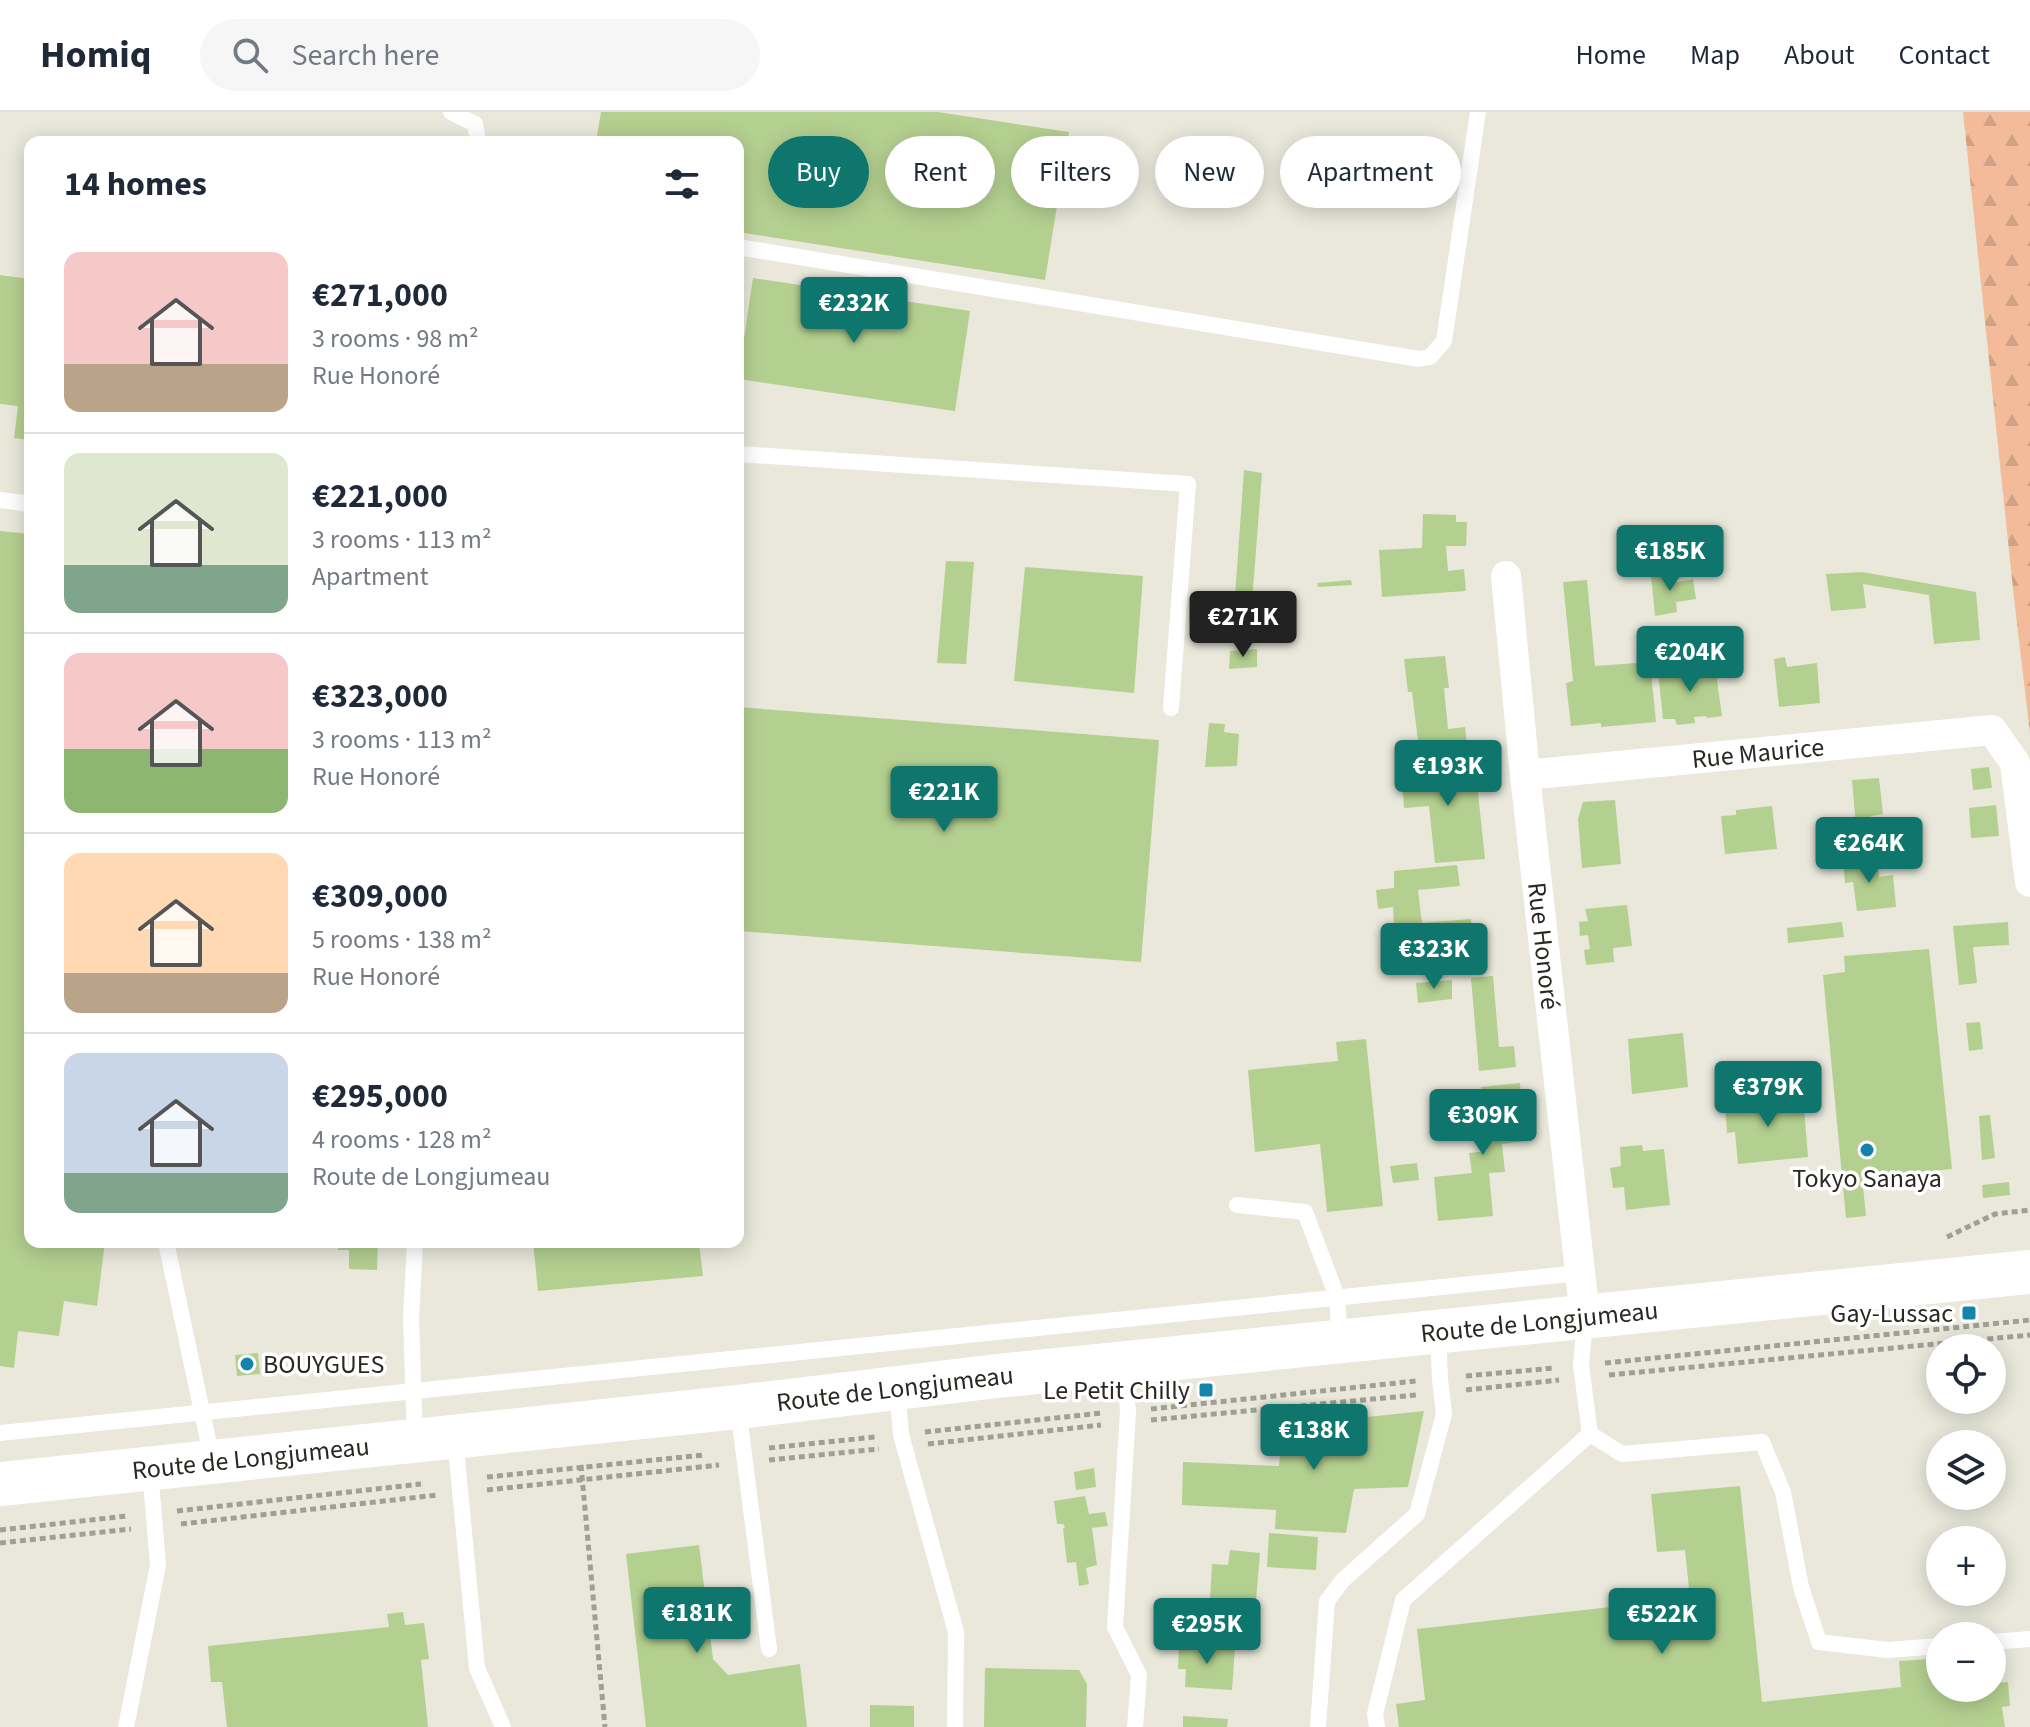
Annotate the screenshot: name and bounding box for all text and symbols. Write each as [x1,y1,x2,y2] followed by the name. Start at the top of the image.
[200,19,760,91] search box
[40,28,152,82] text: Homiq
[228,33,272,77] icon: search
[292,34,439,77] text: Search here
[1575,35,1646,75] text: Home
[1690,35,1740,75] text: Map
[1784,35,1855,75] text: About
[1899,35,1990,75] text: Contact
[768,136,869,208] chip: Buy
[885,136,995,208] chip: Rent
[1011,136,1139,208] chip: Filters
[1155,136,1264,208] chip: New
[1280,136,1461,208] chip: Apartment
[64,160,207,209] text: 14 homes
[660,162,704,206] icon: filters
[312,271,448,320] text: €271,000
[798,277,910,345] pin: €232K
[128,284,224,380] icon: home
[819,284,889,321] text: €232K
[312,320,479,357] text: 3 rooms · 98 m²
[312,357,440,394] text: Rue Honoré
[312,472,448,521] text: €221,000
[128,485,224,581] icon: home
[312,521,491,558] text: 3 rooms · 113 m²
[1614,525,1726,593] pin: €185K
[1635,532,1705,569] text: €185K
[312,558,429,595] text: Apartment
[1187,591,1299,659] pin: €271K
[1208,598,1278,635] text: €271K
[1634,626,1746,694] pin: €204K
[1655,633,1725,670] text: €204K
[312,672,448,721] text: €323,000
[128,685,224,781] icon: home
[312,721,491,758] text: 3 rooms · 113 m²
[1690,728,1826,777] street label: Rue Maurice
[1392,740,1504,808] pin: €193K
[1413,747,1483,784] text: €193K
[312,758,440,795] text: Rue Honoré
[888,766,1000,834] pin: €221K
[909,773,979,810] text: €221K
[1813,817,1925,885] pin: €264K
[1834,824,1904,861] text: €264K
[312,872,448,921] text: €309,000
[1519,880,1569,1012] street label: Rue Honoré
[128,885,224,981] icon: home
[312,921,491,958] text: 5 rooms · 138 m²
[1378,923,1490,991] pin: €323K
[1399,930,1469,967] text: €323K
[312,958,440,995] text: Rue Honoré
[1712,1061,1824,1129] pin: €379K
[1733,1068,1803,1105] text: €379K
[312,1072,448,1121] text: €295,000
[128,1085,224,1181] icon: home
[1427,1089,1539,1157] pin: €309K
[1448,1096,1518,1133] text: €309K
[312,1121,491,1158] text: 4 rooms · 128 m²
[1858,1141,1876,1159] marker: Tokyo Sanaya
[312,1158,550,1195] text: Route de Longjumeau
[1792,1160,1942,1197] place label: Tokyo Sanaya
[1419,1291,1660,1352] street label: Route de Longjumeau
[1830,1295,1953,1332] place label: Gay-Lussac
[1960,1304,1978,1322] marker: Gay-Lussac
[1926,1334,2006,1702] map controls
[1926,1334,2006,1414] button: locate
[263,1346,384,1383] place label: BOUYGUES
[238,1355,256,1373] marker: BOUYGUES
[774,1356,1015,1421] street label: Route de Longjumeau
[1043,1372,1190,1409] place label: Le Petit Chilly
[1197,1381,1215,1399] marker: Le Petit Chilly
[1258,1404,1370,1472] pin: €138K
[1279,1411,1349,1448] text: €138K
[130,1427,371,1489] street label: Route de Longjumeau
[1926,1430,2006,1510] button: layers
[1926,1526,2006,1606] button: +
[641,1587,753,1655] pin: €181K
[1606,1588,1718,1656] pin: €522K
[662,1594,732,1631] text: €181K
[1627,1595,1697,1632] text: €522K
[1151,1598,1263,1666] pin: €295K
[1172,1605,1242,1642] text: €295K
[1926,1622,2006,1702] button: −

